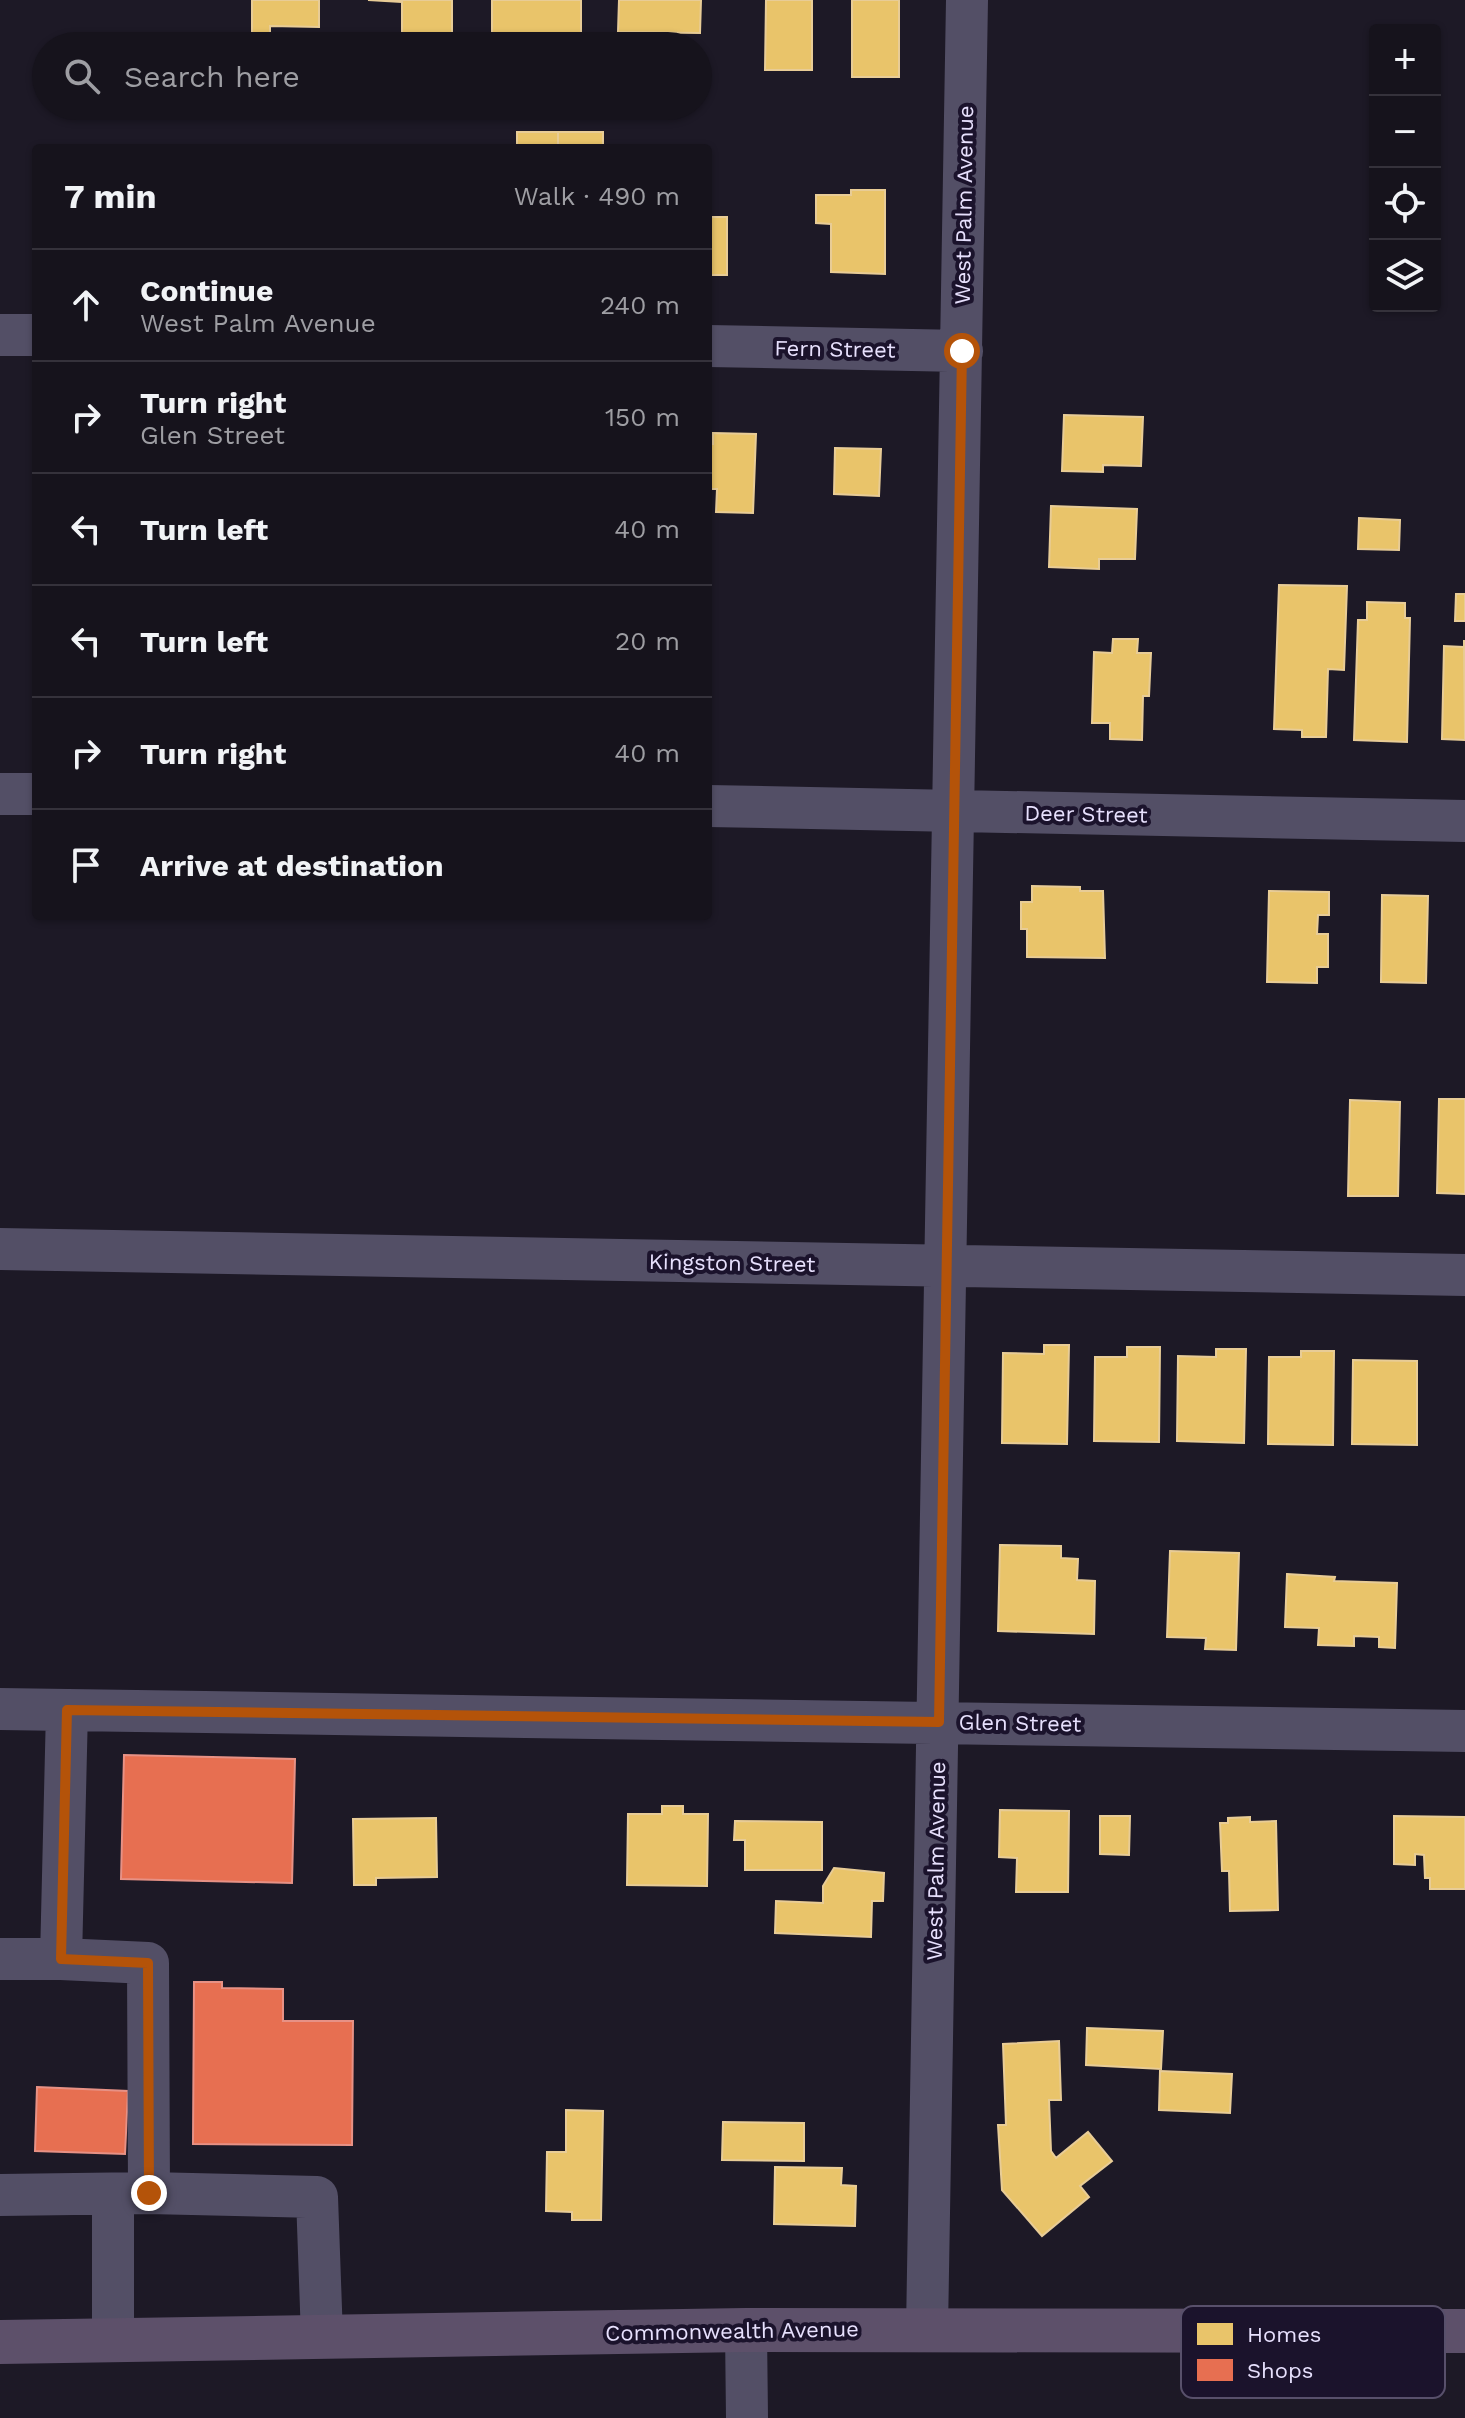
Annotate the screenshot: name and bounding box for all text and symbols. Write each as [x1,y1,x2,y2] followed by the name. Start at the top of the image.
[1369,24,1441,312] map controls
[1369,24,1441,96] button: +
[32,32,712,120] search box
[60,54,104,98] icon: search
[124,59,300,94] text: Search here
[1369,96,1441,168] button: −
[950,105,978,305] street label: West Palm Avenue
[1369,168,1441,240] button: locate
[64,176,157,216] text: 7 min
[514,181,680,211] text: Walk · 490 m
[1369,240,1441,312] button: layers
[140,273,273,308] text: Continue
[64,283,108,327] icon: ahead
[600,290,680,320] text: 240 m
[140,308,376,338] text: West Palm Avenue
[944,333,980,369] route start
[774,335,896,363] street label: Fern Street
[140,385,286,420] text: Turn right
[64,395,108,439] icon: right
[605,402,680,432] text: 150 m
[140,420,285,450] text: Glen Street
[64,507,108,551] icon: left
[140,512,268,547] text: Turn left
[614,514,680,544] text: 40 m
[64,619,108,663] icon: left
[140,624,268,659] text: Turn left
[615,626,680,656] text: 20 m
[64,731,108,775] icon: right
[140,736,286,771] text: Turn right
[614,738,680,768] text: 40 m
[1024,800,1148,828] street label: Deer Street
[64,843,108,887] icon: arrive
[140,848,444,883] text: Arrive at destination
[648,1249,816,1277] street label: Kingston Street
[958,1709,1082,1737] street label: Glen Street
[922,1761,950,1961] street label: West Palm Avenue
[131,2175,167,2211] route end
[1181,2306,1445,2398] legend
[605,2316,859,2346] street label: Commonwealth Avenue
[1247,2322,1321,2347] text: Homes
[1247,2358,1313,2383] text: Shops

